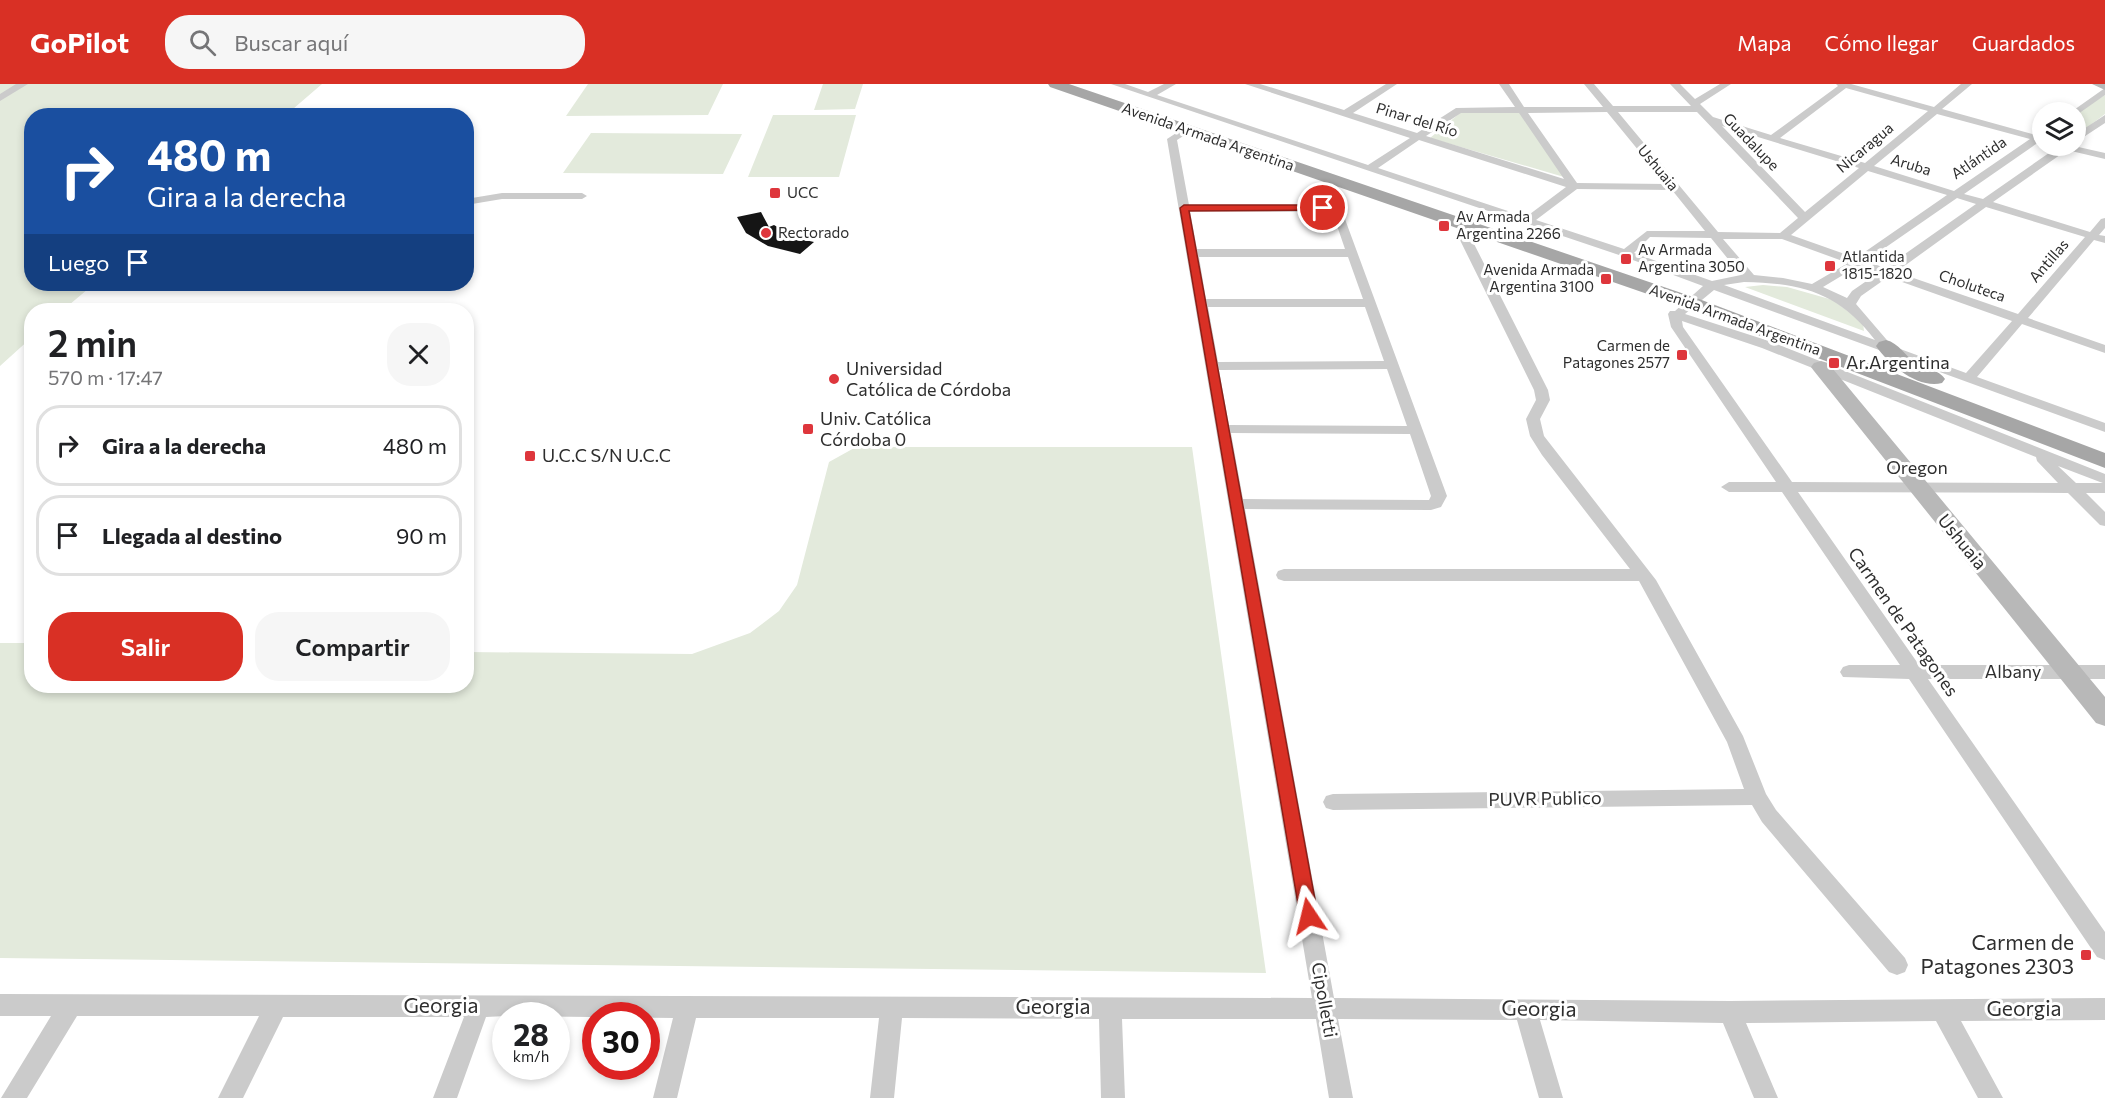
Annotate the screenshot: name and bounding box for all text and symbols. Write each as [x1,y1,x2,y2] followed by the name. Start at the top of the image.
[165,15,585,69] search box
[30,25,129,59] text: GoPilot
[186,26,219,59] icon: search
[234,29,348,56] text: Buscar aquí
[1737,30,1792,55] text: Mapa
[1825,30,1939,55] text: Cómo llegar
[1972,30,2075,55] text: Guardados
[1120,98,1297,174] street label: Avenida Armada Argentina
[1374,98,1460,140] street label: Pinar del Río
[2032,102,2086,156] map controls
[2032,102,2086,156] button: layers
[1720,109,1784,174] street label: Guadalupe
[1832,118,1896,176] street label: Nicaragua
[147,128,271,180] text: 480 m
[48,132,126,210] icon: right
[1947,132,2009,182] street label: Atlántida
[1634,141,1683,194] street label: Ushuaia
[1889,149,1934,179] street label: Aruba
[147,180,346,213] text: Gira a la derecha
[1297,182,1348,233] pin
[787,183,819,201] place label: UCC
[768,186,782,200] marker: UCC
[1306,191,1339,224] icon: arrive
[1456,207,1561,242] place label: Av Armada Argentina 2266
[1437,219,1451,233] marker: Av Armada Argentina 2266
[778,223,849,241] place label: Rectorado
[759,226,773,240] marker: Rectorado
[2025,235,2072,286] street label: Antillas
[1638,240,1745,275] place label: Av Armada Argentina 3050
[121,246,154,279] icon: arrive
[1842,247,1912,282] place label: Atlantida 1815-1820
[48,249,109,276] text: Luego
[1619,252,1633,266] marker: Av Armada Argentina 3050
[1823,259,1837,273] marker: Atlantida 1815-1820
[1483,260,1594,295] place label: Avenida Armada Argentina 3100
[1937,265,2008,305] street label: Choluteca
[1599,272,1613,286] marker: Avenida Armada Argentina 3100
[1647,280,1823,358] street label: Avenida Armada Argentina
[48,320,137,364] text: 2 min
[387,323,450,386] button: close
[1563,336,1670,371] place label: Carmen de Patagones 2577
[1675,348,1689,362] marker: Carmen de Patagones 2577
[1846,351,1950,373] place label: Ar.Argentina
[1827,356,1841,370] marker: Ar.Argentina
[846,357,1011,400] place label: Universidad Católica de Córdoba
[48,365,163,389] text: 570 m · 17:47
[827,372,841,386] marker: Universidad Católica de Córdoba
[820,407,931,450] place label: Univ. Católica Córdoba 0
[801,422,815,436] marker: Univ. Católica Córdoba 0
[51,429,84,462] icon: right
[102,432,266,459] text: Gira a la derecha
[383,432,447,459] text: 480 m
[542,444,671,466] place label: U.C.C S/N U.C.C
[523,449,537,463] marker: U.C.C S/N U.C.C
[1886,456,1948,478] street label: Oregon
[1934,509,1992,574] street label: Ushuaia
[51,519,84,552] icon: arrive
[102,522,282,549] text: Llegada al destino
[396,522,447,549] text: 90 m
[1844,543,1964,700] street label: Carmen de Patagones
[48,612,243,681] button: Salir
[255,612,450,681] button: Compartir
[1985,660,2041,682] street label: Albany
[1488,786,1602,810] street label: PUVR Publico
[1277,884,1341,948] position arrow
[1921,929,2074,978] place label: Carmen de Patagones 2303
[2079,948,2093,962] marker: Carmen de Patagones 2303
[1308,960,1342,1039] street label: Cipolletti
[403,992,479,1017] street label: Georgia
[1015,993,1091,1018] street label: Georgia
[1501,994,1577,1021] street label: Georgia
[1986,995,2062,1020] street label: Georgia
[582,1002,660,1080] speed limit sign: 30
[513,1015,549,1052] text: 28
[513,1047,549,1065] text: km/h

